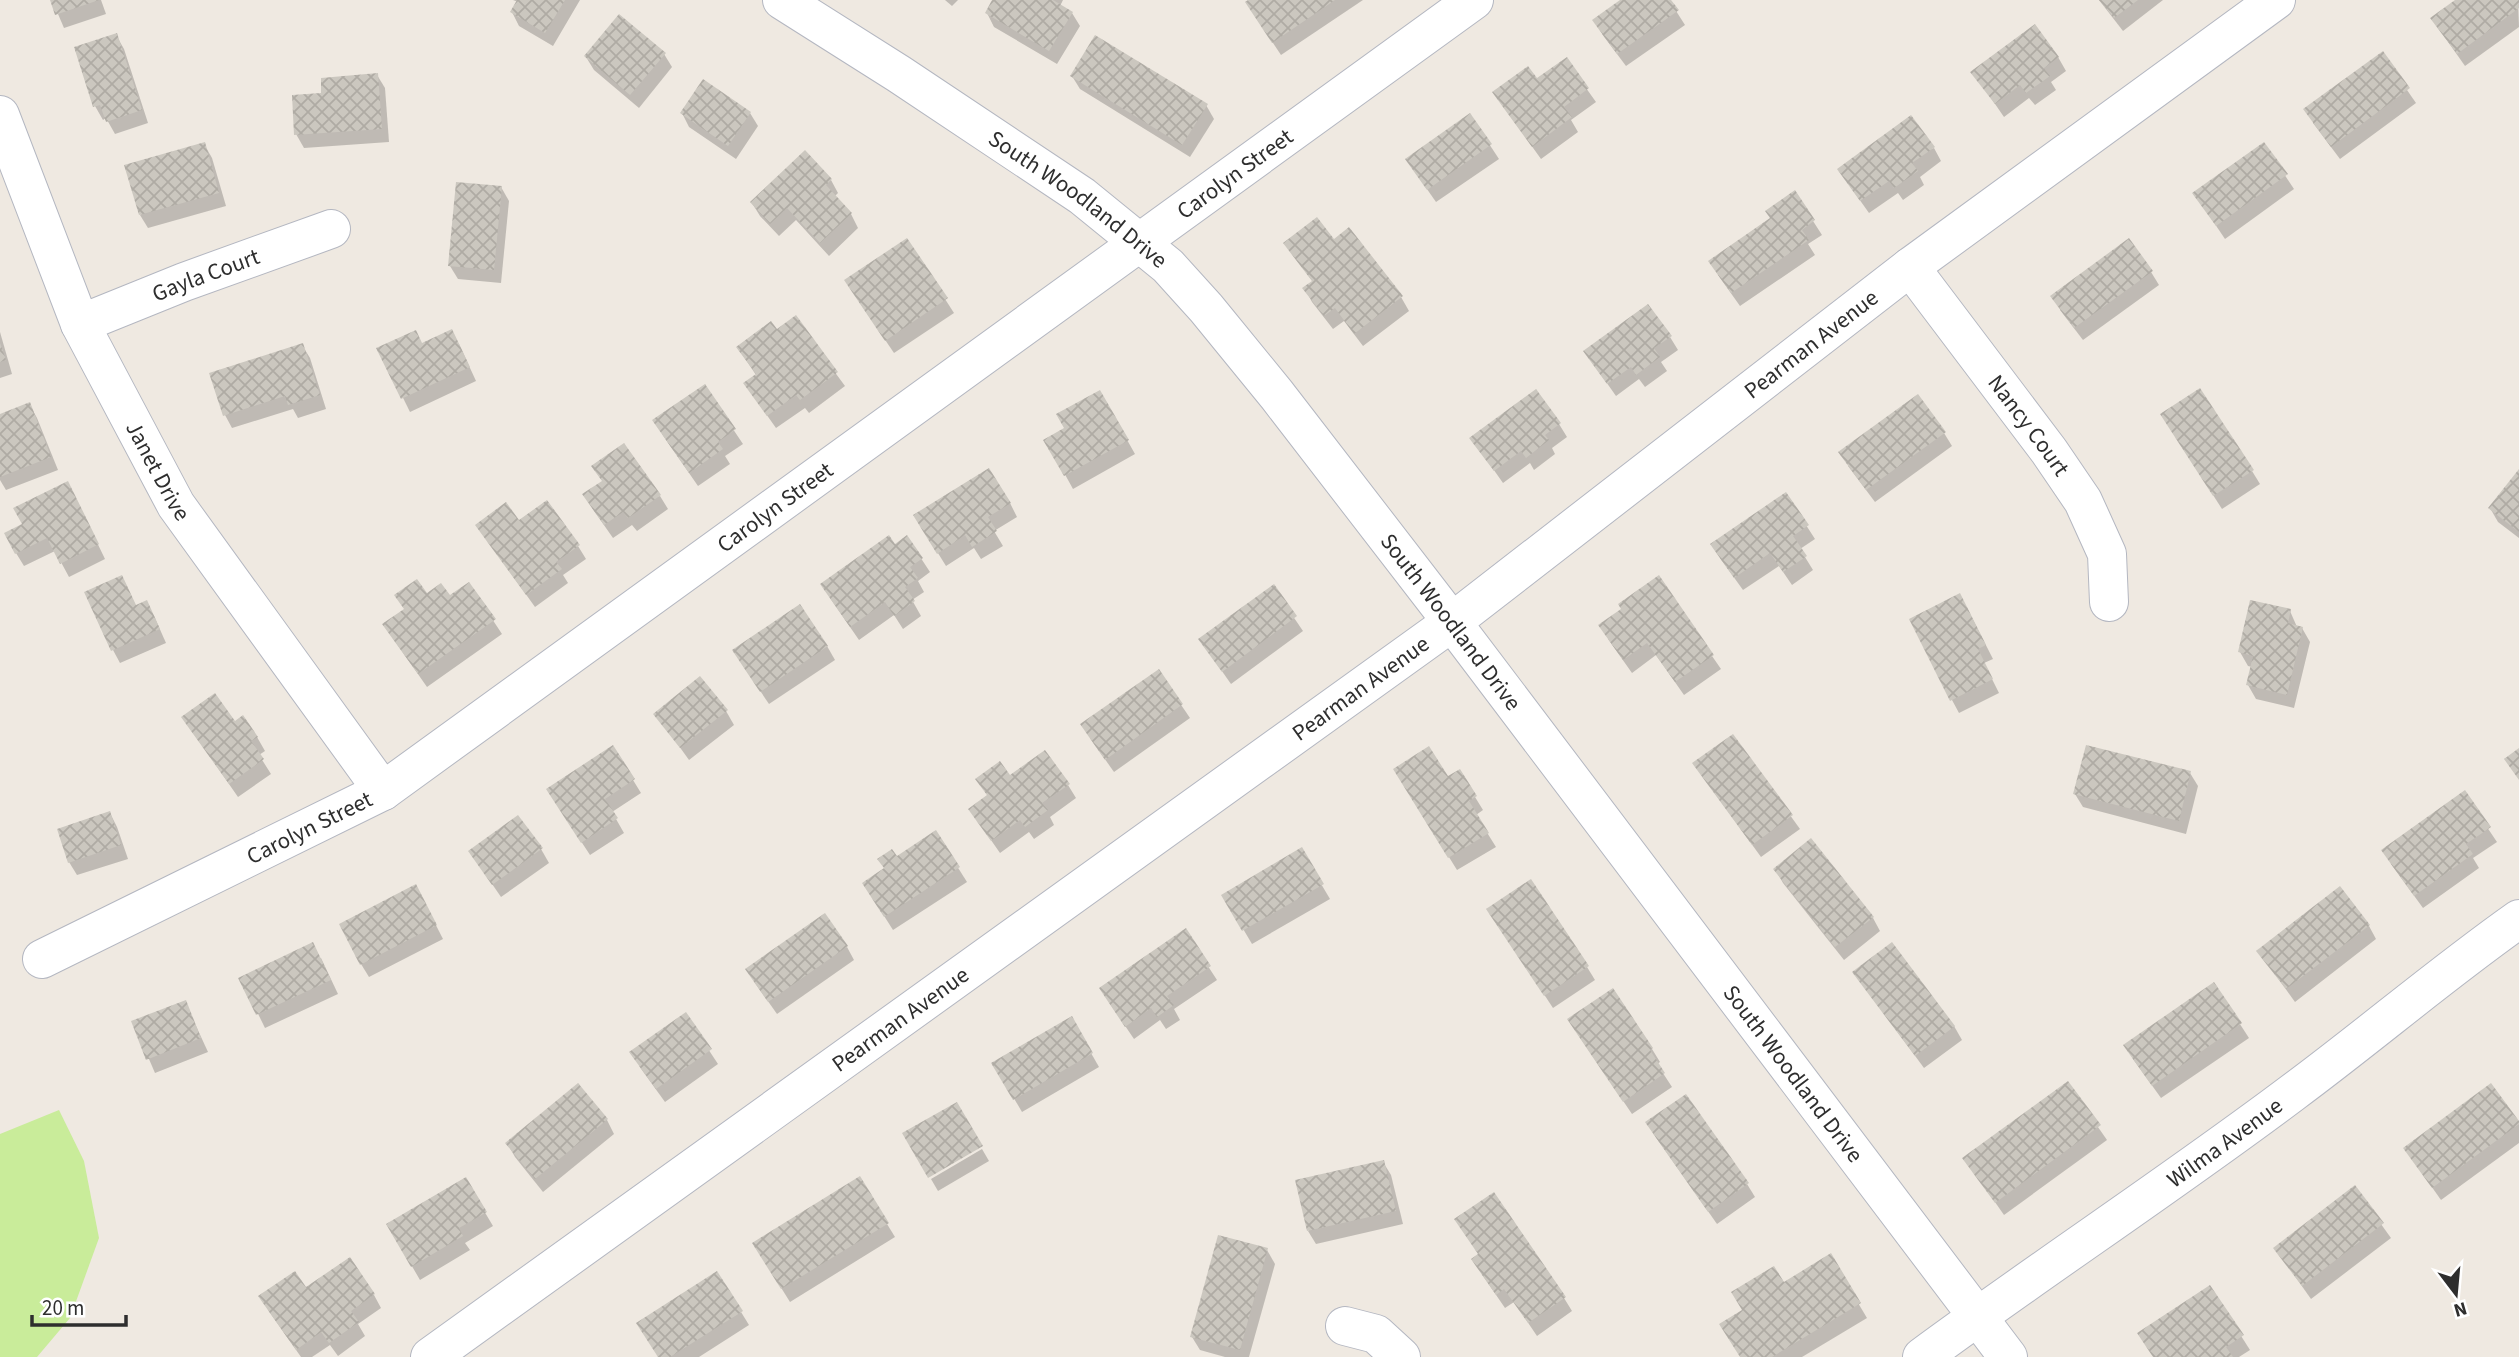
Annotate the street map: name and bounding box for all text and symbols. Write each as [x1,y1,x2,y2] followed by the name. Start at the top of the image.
[1170,120,1300,227] street label: Carolyn Street
[982,122,1175,276] street label: South Woodland Drive
[147,240,264,310] street label: Gayla Court
[1737,282,1885,407] street label: Pearman Avenue
[1980,368,2077,483] street label: Nancy Court
[117,415,198,528] street label: Janet Drive
[710,454,840,561] street label: Carolyn Street
[1372,526,1529,717] street label: South Woodland Drive
[1285,628,1436,749] street label: Pearman Avenue
[241,783,378,873] street label: Carolyn Street
[825,959,976,1080] street label: Pearman Avenue
[1715,978,1871,1170] street label: South Woodland Drive
[2160,1090,2290,1196] street label: Wilma Avenue
[2421,1259,2491,1329] north arrow
[32,1284,126,1328] scale bar
[42,1293,84,1323] text: 20 m
[2450,1294,2470,1324] text: N

